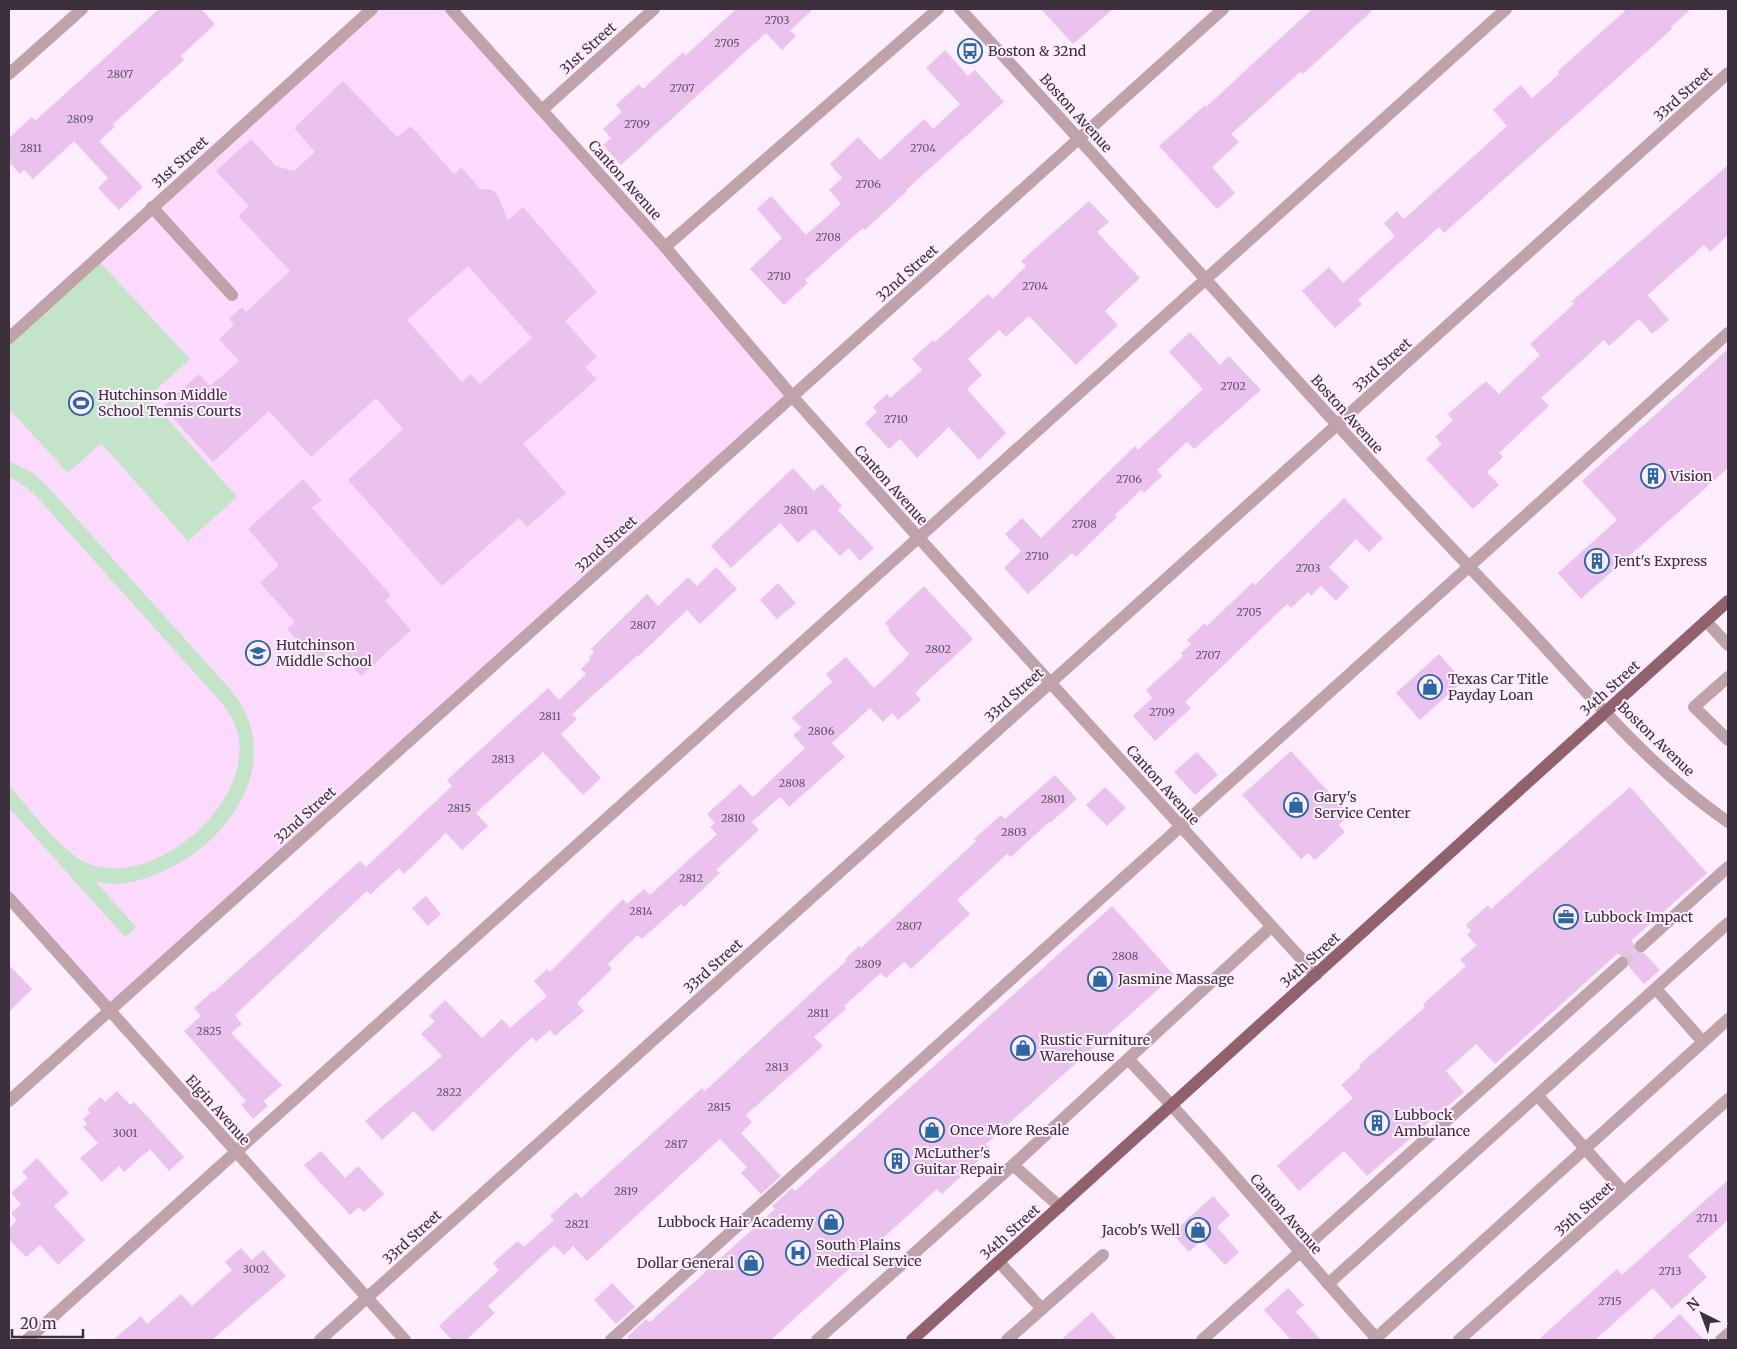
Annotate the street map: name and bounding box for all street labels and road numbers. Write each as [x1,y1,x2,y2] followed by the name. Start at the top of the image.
[556,18,620,78] street label: 31st Street
[1650,63,1716,125] street label: 33rd Street
[1036,70,1116,156] street label: Boston Avenue
[148,132,212,192] street label: 31st Street
[585,137,665,223] street label: Canton Avenue
[872,240,942,305] street label: 32nd Street
[1349,334,1415,396] street label: 33rd Street
[1307,371,1387,457] street label: Boston Avenue
[851,442,931,528] street label: Canton Avenue
[571,511,641,576] street label: 32nd Street
[1576,656,1644,720] street label: 34th Street
[981,664,1047,726] street label: 33rd Street
[1614,698,1698,780] street label: Boston Avenue
[1123,742,1203,828] street label: Canton Avenue
[270,782,340,847] street label: 32nd Street
[1276,928,1344,992] street label: 34th Street
[680,935,746,997] street label: 33rd Street
[182,1071,254,1149] street label: Elgin Avenue
[1246,1170,1326,1258] street label: Canton Avenue
[1551,1178,1618,1240] street label: 35th Street
[976,1200,1044,1264] street label: 34th Street
[379,1206,445,1268] street label: 33rd Street

